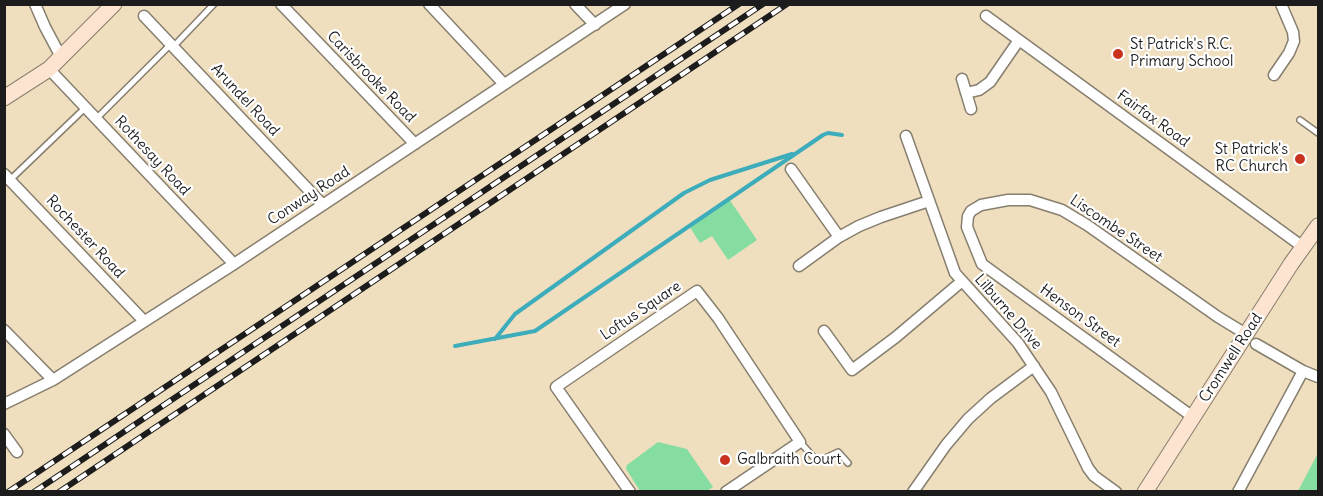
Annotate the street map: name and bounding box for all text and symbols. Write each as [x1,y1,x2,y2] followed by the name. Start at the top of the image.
[323,28,419,126] street label: Carisbrooke Road
[1130,36,1233,71] place label: St Patrick's R.C. Primary School
[1111,47,1125,61] marker: St Patrick's R.C. Primary School
[207,60,283,140] street label: Arundel Road
[1113,87,1193,151] street label: Fairfax Road
[111,113,193,199] street label: Rothesay Road
[1215,141,1288,176] place label: St Patrick's RC Church
[1293,152,1307,166] marker: St Patrick's RC Church
[265,163,353,229] street label: Conway Road
[42,192,128,282] street label: Rochester Road
[1066,192,1166,266] street label: Liscombe Street
[970,271,1046,353] street label: Lilburne Drive
[597,278,685,344] street label: Loftus Square
[1036,281,1124,351] street label: Henson Street
[1196,310,1266,406] street label: Cromwell Road
[737,451,841,469] place label: Galbraith Court
[718,453,732,467] marker: Galbraith Court

